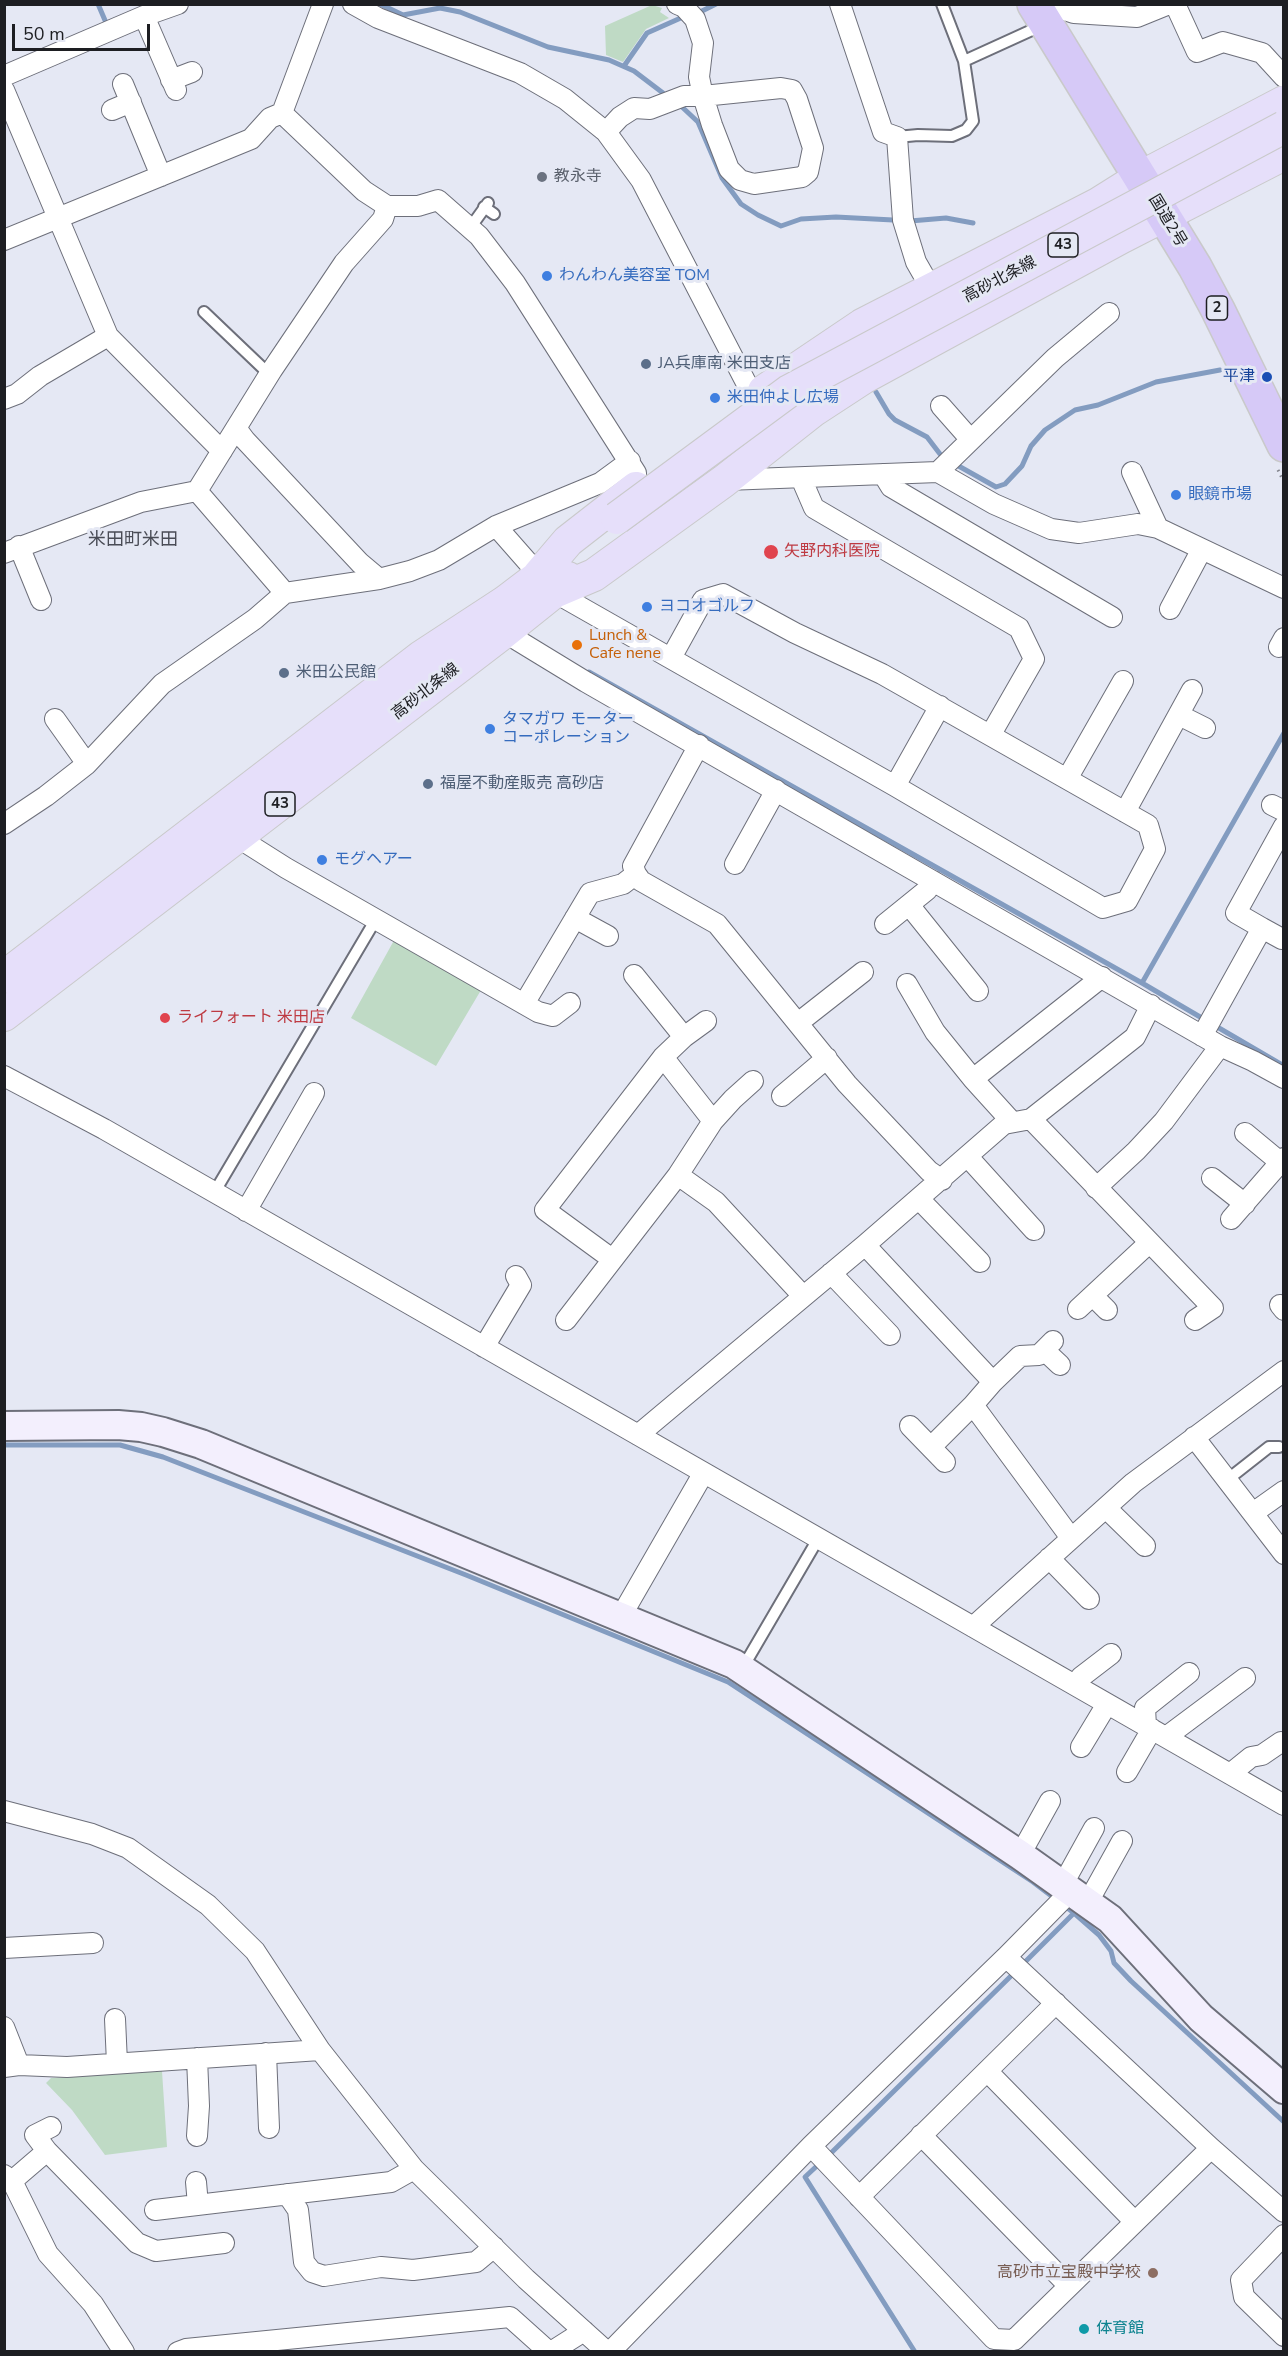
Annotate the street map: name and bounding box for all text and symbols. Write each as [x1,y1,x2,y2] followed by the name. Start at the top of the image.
[15,12,153,50] scale bar
[23,22,65,46] text: 50 m
[554,167,602,187] place label: 教永寺
[535,170,549,184] marker: 教永寺
[1144,191,1190,251] street label: 国道2号
[1048,233,1078,257] road number: 43
[960,253,1040,307] street label: 高砂北条線
[559,266,710,286] place label: わんわん美容室 TOM
[540,269,554,283] marker: わんわん美容室 TOM
[1206,296,1228,320] road number: 2
[658,354,791,374] place label: JA兵庫南 米田支店
[639,357,653,371] marker: JA兵庫南 米田支店
[1223,367,1255,387] place label: 平津
[1260,370,1274,384] marker: 平津
[727,388,839,408] place label: 米田仲よし広場
[708,391,722,405] marker: 米田仲よし広場
[1188,485,1252,505] place label: 眼鏡市場
[1169,488,1183,502] marker: 眼鏡市場
[88,530,178,552] district label: 米田町米田
[784,542,880,562] place label: 矢野内科医院
[762,543,780,561] marker: 矢野内科医院
[659,597,755,617] place label: ヨコオゴルフ
[640,600,654,614] marker: ヨコオゴルフ
[589,626,661,664] place label: Lunch & Cafe nene
[570,638,584,652] marker: Lunch & Cafe nene
[389,660,463,724] street label: 高砂北条線
[296,663,376,683] place label: 米田公民館
[277,666,291,680] marker: 米田公民館
[502,710,634,748] place label: タマガワ モーター コーポレーション
[483,722,497,736] marker: タマガワ モーター コーポレーション
[440,774,604,794] place label: 福屋不動産販売 高砂店
[421,777,435,791] marker: 福屋不動産販売 高砂店
[265,792,295,816] road number: 43
[334,850,413,870] place label: モグヘアー
[315,853,329,867] marker: モグヘアー
[177,1008,325,1028] place label: ライフォート 米田店
[158,1011,172,1025] marker: ライフォート 米田店
[997,2263,1141,2283] place label: 高砂市立宝殿中学校
[1146,2266,1160,2280] marker: 高砂市立宝殿中学校
[1096,2319,1144,2339] place label: 体育館
[1077,2322,1091,2336] marker: 体育館

